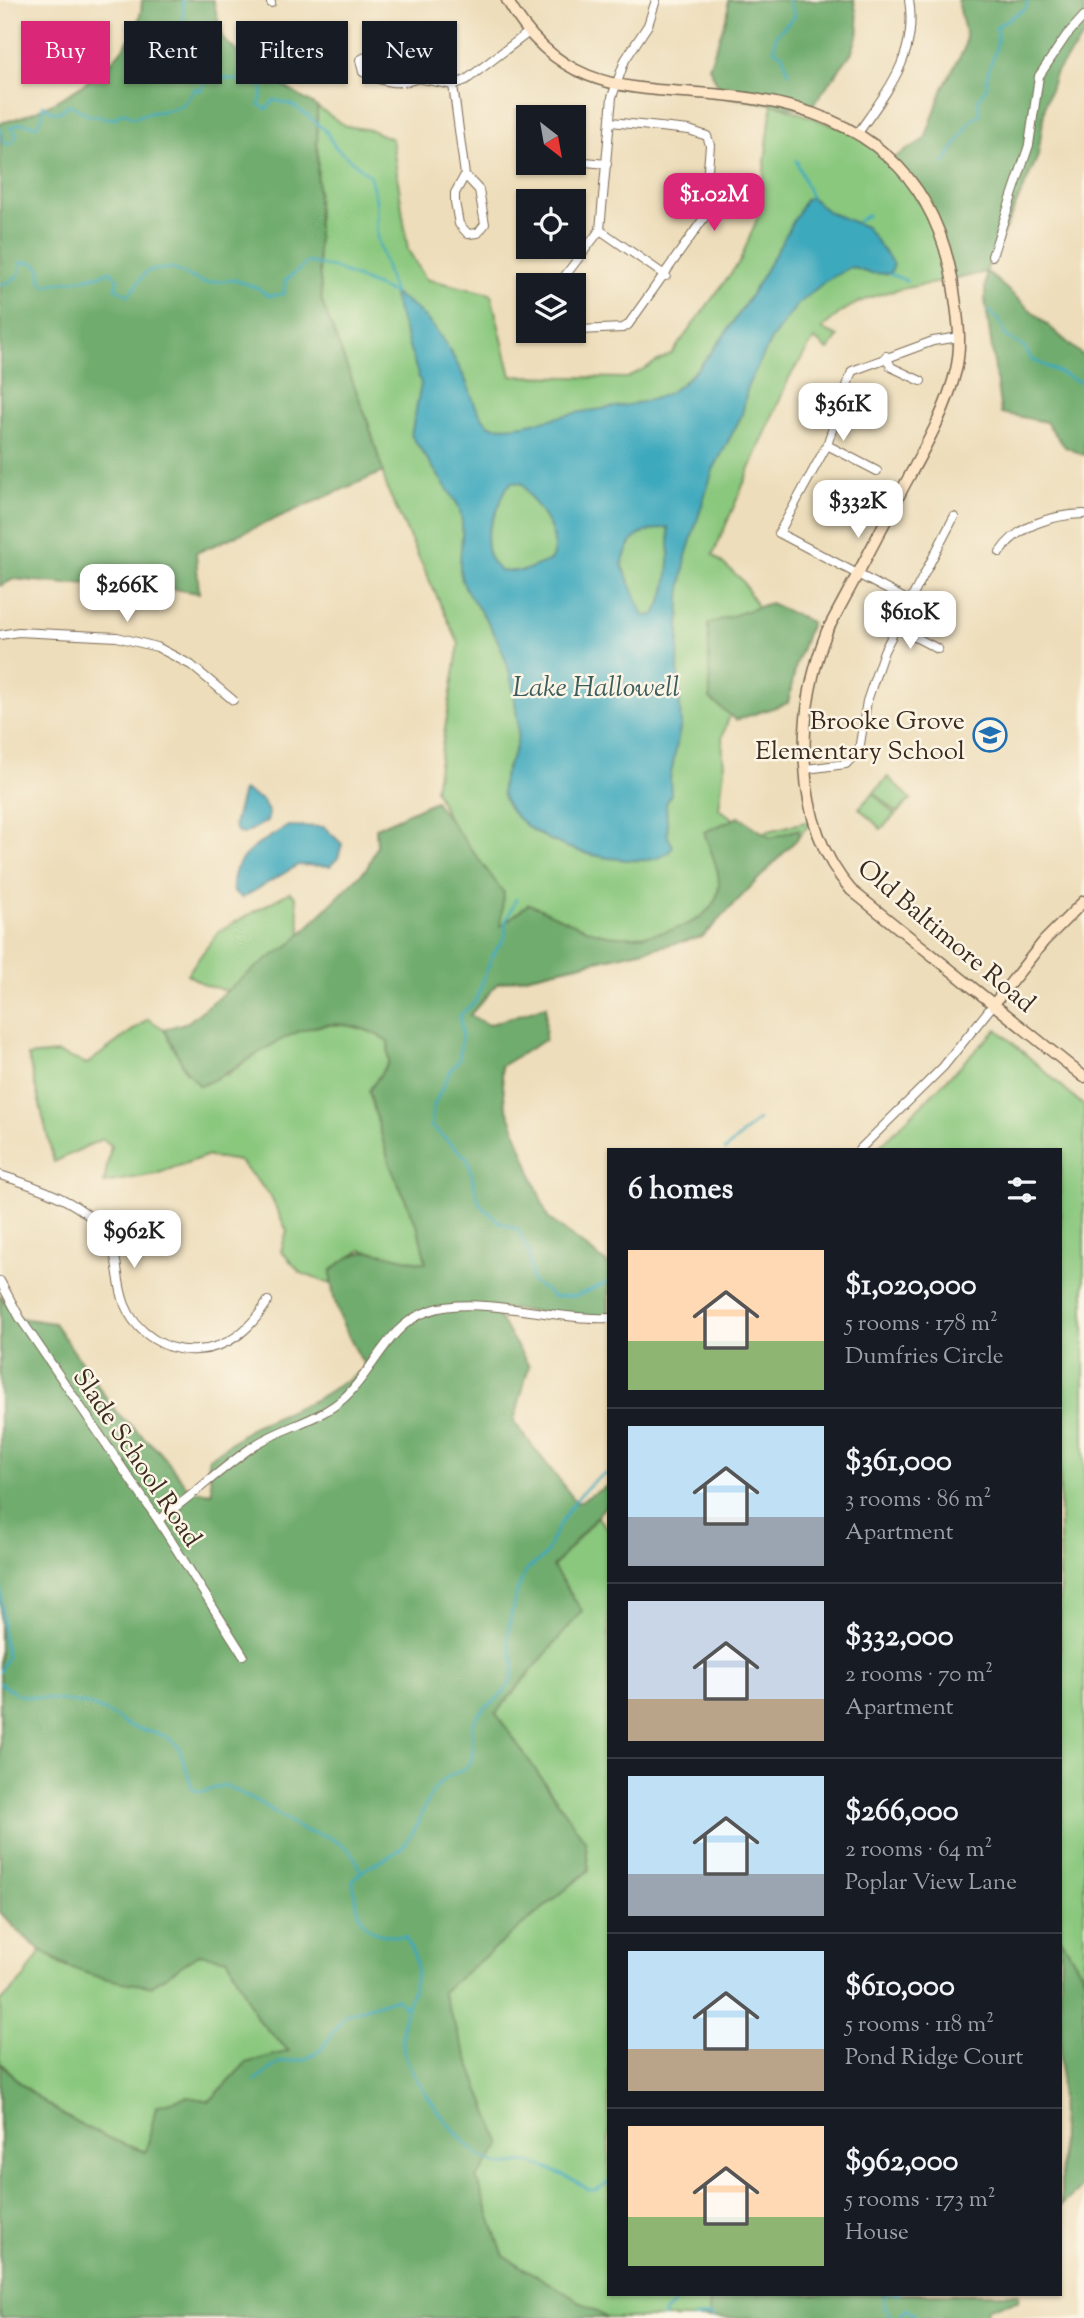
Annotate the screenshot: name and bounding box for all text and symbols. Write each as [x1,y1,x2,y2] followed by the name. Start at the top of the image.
[21,21,110,84] chip: Buy
[124,21,222,84] chip: Rent
[236,21,348,84] chip: Filters
[362,21,457,84] chip: New
[516,105,586,175] north arrow
[516,105,586,343] map controls
[657,174,771,233] pin: $1.02M
[679,179,749,212] text: $1.02M
[516,189,586,259] button: locate
[516,273,586,343] button: layers
[794,384,892,443] pin: $361K
[814,389,872,422] text: $361K
[809,480,907,540] pin: $332K
[829,486,887,519] text: $332K
[78,564,176,624] pin: $266K
[96,570,158,603] text: $266K
[861,592,959,651] pin: $610K
[880,597,940,630] text: $610K
[512,669,680,709] water label: Lake Hallowell
[755,704,965,771] place label: Brooke Grove Elementary School
[971,716,1009,754] school or university icon: Brooke Grove Elementary School
[848,851,1043,1023] street label: Old Baltimore Road
[628,1169,733,1212] text: 6 homes
[1003,1171,1041,1209] icon: filters
[85,1210,183,1270] pin: $962K
[103,1216,165,1249] text: $962K
[845,1265,977,1308] text: $1,020,000
[684,1278,768,1362] icon: home
[845,1308,998,1341] text: 5 rooms · 178 m²
[845,1341,1004,1374] text: Dumfries Circle
[62,1362,210,1555] street label: Slade School Road
[845,1441,952,1484] text: $361,000
[684,1454,768,1538] icon: home
[845,1484,991,1517] text: 3 rooms · 86 m²
[845,1517,954,1550] text: Apartment
[845,1616,954,1659] text: $332,000
[684,1629,768,1713] icon: home
[845,1659,993,1692] text: 2 rooms · 70 m²
[845,1692,954,1725] text: Apartment
[845,1791,959,1834] text: $266,000
[684,1804,768,1888] icon: home
[845,1834,992,1867] text: 2 rooms · 64 m²
[845,1867,1017,1900] text: Poplar View Lane
[845,1966,955,2009] text: $610,000
[684,1979,768,2063] icon: home
[845,2009,994,2042] text: 5 rooms · 118 m²
[845,2042,1023,2075] text: Pond Ridge Court
[845,2141,958,2184] text: $962,000
[684,2154,768,2238] icon: home
[845,2184,996,2217] text: 5 rooms · 173 m²
[845,2217,909,2250] text: House

